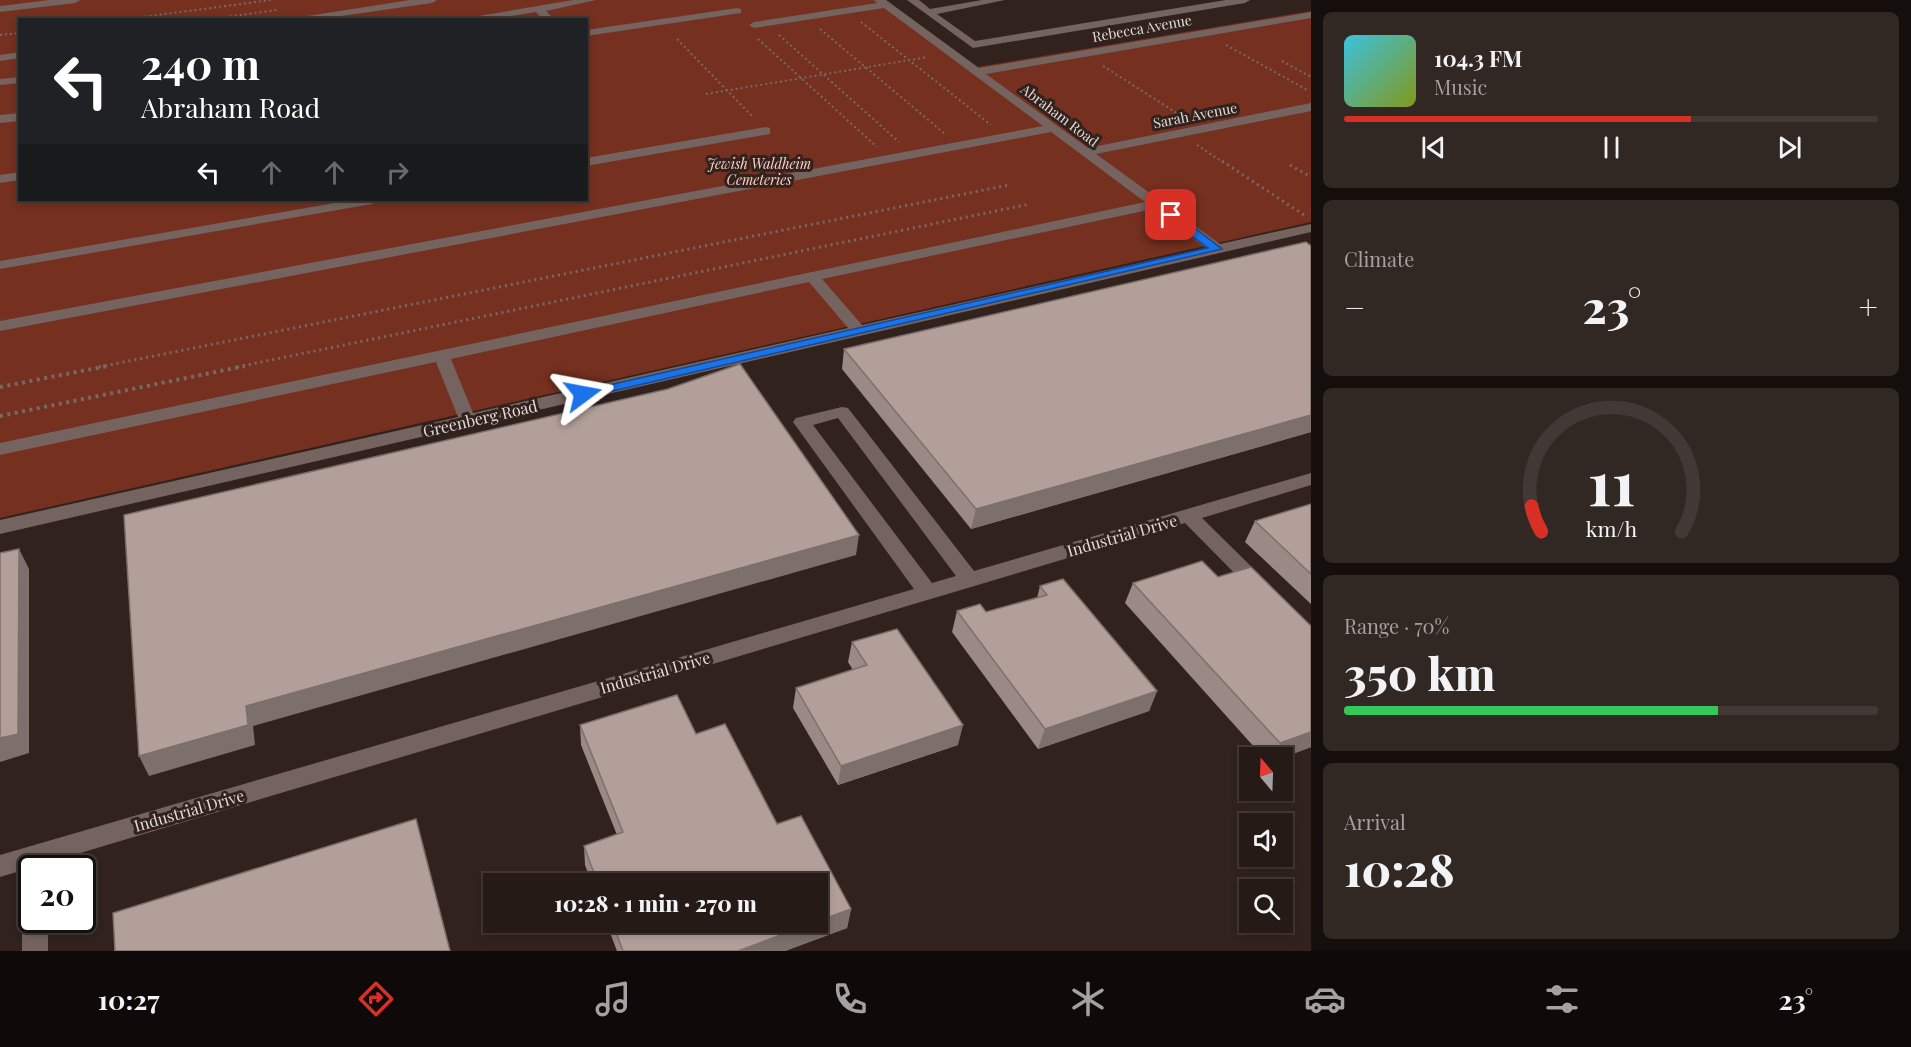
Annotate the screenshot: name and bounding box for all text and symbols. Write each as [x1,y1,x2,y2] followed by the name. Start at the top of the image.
[1091,10,1193,46] street label: Rebecca Avenue
[141,35,260,91] text: 240 m
[42,42,120,120] icon: left
[1434,43,1522,73] text: 104.3 FM
[1434,73,1487,100] text: Music
[1016,79,1103,151] street label: Abraham Road
[141,89,320,125] text: Abraham Road
[1151,98,1239,132] street label: Sarah Avenue
[1417,131,1450,164] icon: previous
[1595,131,1628,164] icon: pause
[1773,131,1806,164] icon: next
[707,154,811,189] park label: Jewish Waldheim Cemeteries
[192,156,225,189] icon: left
[255,156,288,189] icon: ahead
[318,156,351,189] icon: ahead
[381,156,414,189] icon: right
[1145,189,1196,240] pin
[1154,198,1187,231] icon: arrive
[1344,245,1414,272] text: Climate
[1582,275,1641,335] text: 23°
[1344,284,1365,328] text: −
[1859,284,1878,328] text: +
[551,362,615,426] position arrow
[421,395,539,441] street label: Greenberg Road
[1587,439,1635,523] text: 11
[1064,509,1180,561] street label: Industrial Drive
[1585,515,1637,543] text: km/h
[1344,612,1449,639] text: Range · 70%
[1344,642,1495,702] text: 350 km
[597,646,713,698] street label: Industrial Drive
[1239,747,1293,801] north arrow
[1239,747,1293,933] map controls
[131,784,247,836] street label: Industrial Drive
[1344,808,1406,835] text: Arrival
[1239,813,1293,867] button: sound
[1344,838,1455,898] text: 10:28
[18,855,96,933] speed limit sign: 20
[1239,879,1293,933] button: search
[554,888,757,918] text: 10:28 · 1 min · 270 m
[355,978,397,1020] icon: directions
[592,978,634,1020] icon: music
[829,978,871,1020] icon: phone
[1067,978,1109,1020] icon: climate
[1304,978,1346,1020] icon: car
[1541,978,1583,1020] icon: filters
[98,981,160,1017] text: 10:27
[1778,981,1813,1017] text: 23°

